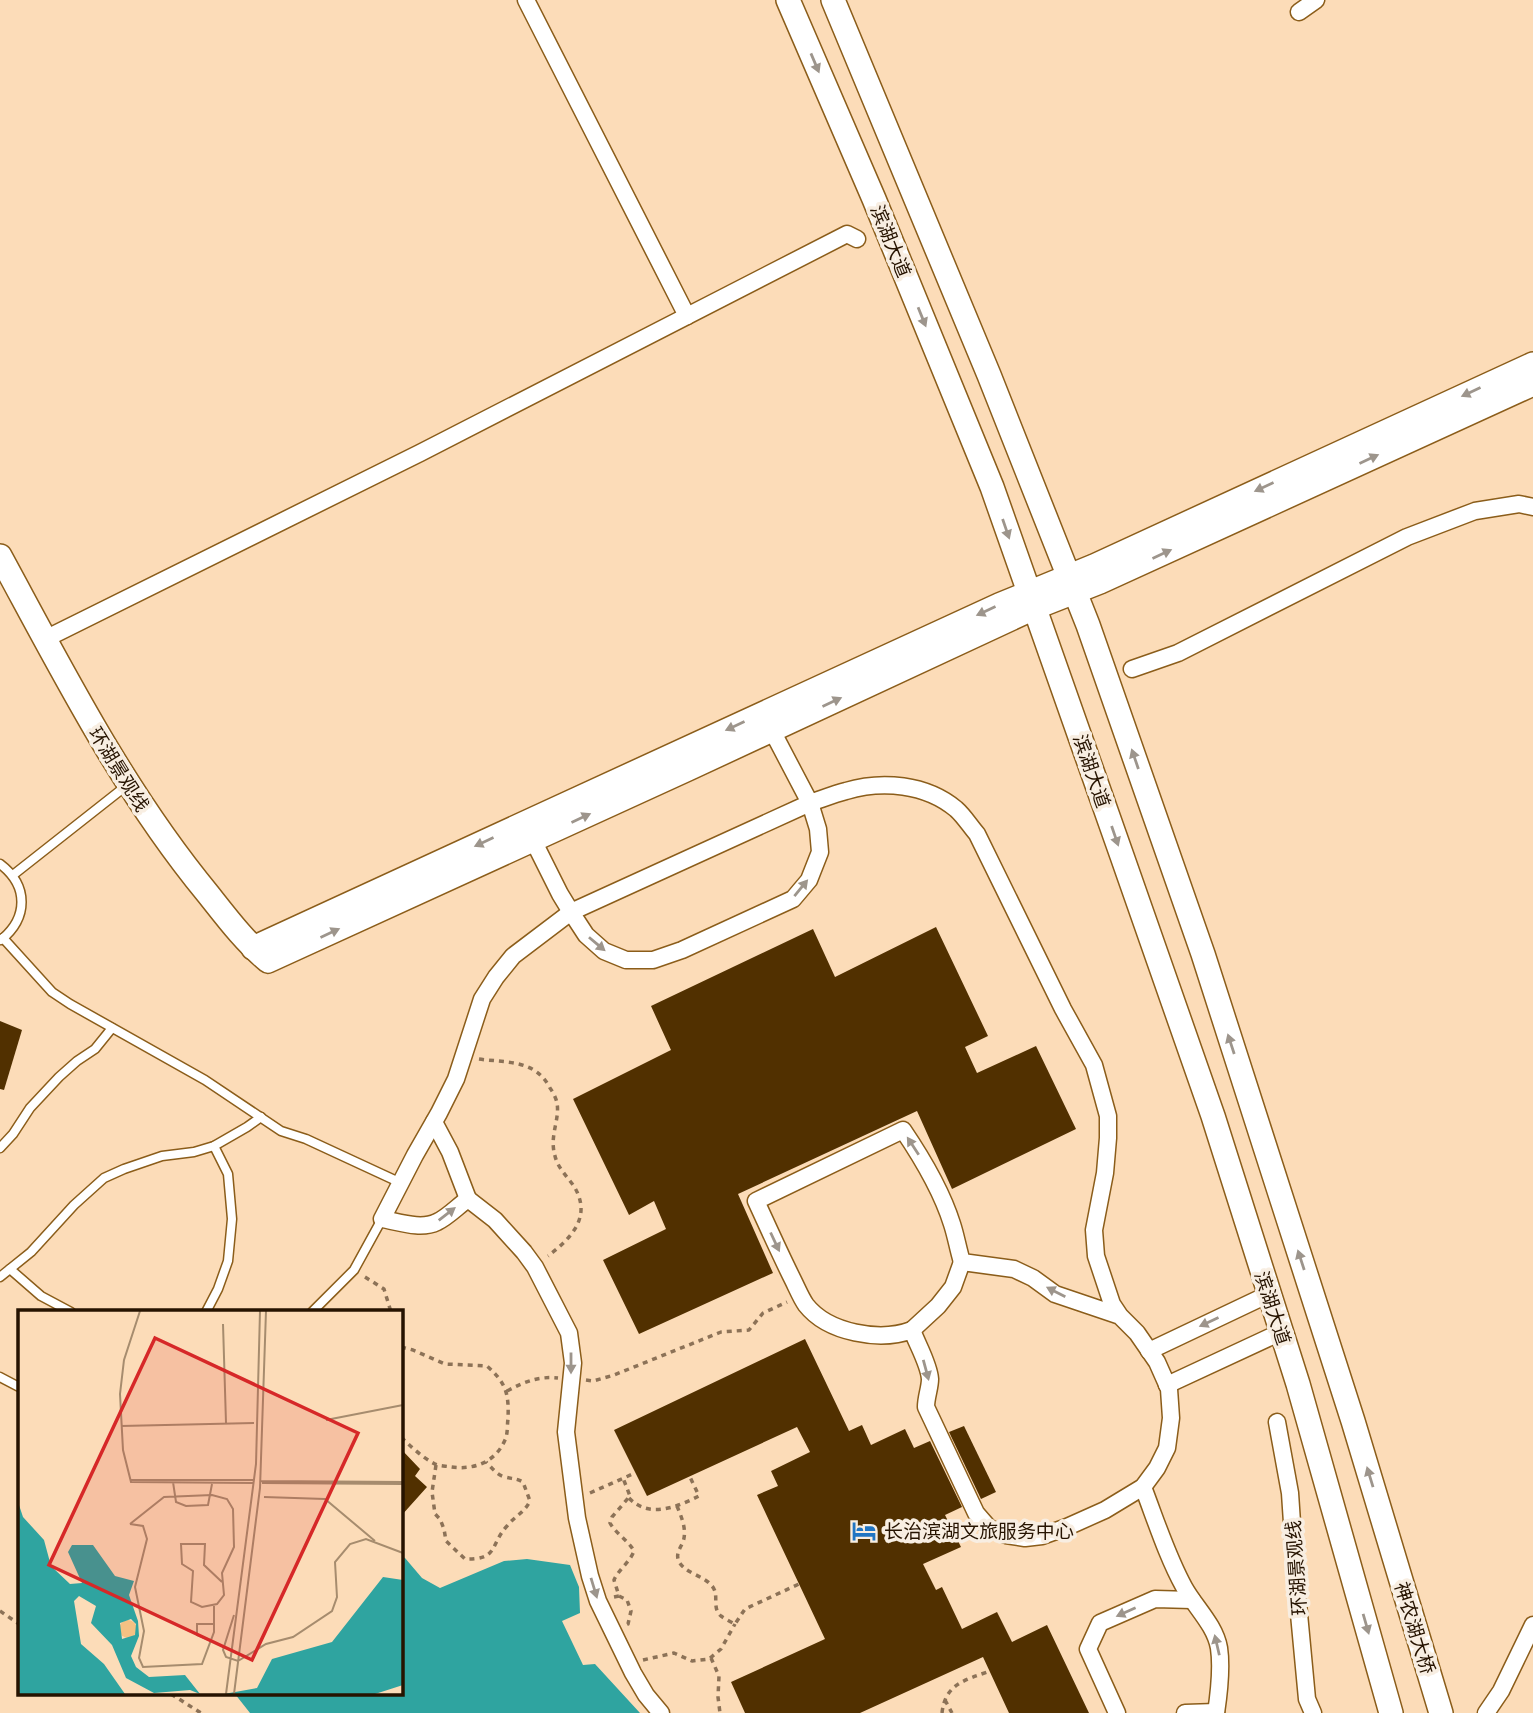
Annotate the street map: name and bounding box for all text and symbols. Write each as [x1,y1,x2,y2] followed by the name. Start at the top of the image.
[810,52,821,73] one-way arrow
[866,202,915,281] street label: 滨湖大道
[917,307,928,328] one-way arrow
[1461,386,1481,398] one-way arrow
[1359,453,1379,465] one-way arrow
[1254,482,1274,493] one-way arrow
[1001,518,1012,539] one-way arrow
[1152,548,1173,559] one-way arrow
[976,605,996,617] one-way arrow
[822,696,843,707] one-way arrow
[725,721,745,732] one-way arrow
[84,723,154,816] street label: 环湖景观线
[1068,731,1115,811] street label: 滨湖大道
[1129,748,1140,769] one-way arrow
[571,812,592,823] one-way arrow
[1110,825,1121,846] one-way arrow
[474,836,494,848] one-way arrow
[794,879,809,897] one-way arrow
[320,927,340,939] one-way arrow
[588,936,605,951] one-way arrow
[1226,1033,1236,1054] one-way arrow
[907,1136,920,1155] one-way arrow
[438,1208,456,1222] one-way arrow
[769,1232,781,1252] one-way arrow
[1295,1250,1305,1271] one-way arrow
[1250,1268,1295,1348] street label: 滨湖大道
[1046,1287,1066,1298] one-way arrow
[18,1310,402,1696] inset map
[1199,1317,1219,1328] one-way arrow
[566,1353,577,1375] one-way arrow
[922,1360,932,1381] one-way arrow
[1365,1466,1375,1487] one-way arrow
[850,1517,878,1545] hotel icon: 长治滨湖文旅服务中心
[884,1520,1074,1543] place label: 长治滨湖文旅服务中心
[1282,1520,1311,1616] street label: 环湖景观线
[589,1577,600,1598] one-way arrow
[1390,1579,1439,1677] street label: 神农湖大桥
[1116,1606,1136,1618] one-way arrow
[1361,1614,1371,1635] one-way arrow
[1211,1634,1222,1656] one-way arrow

